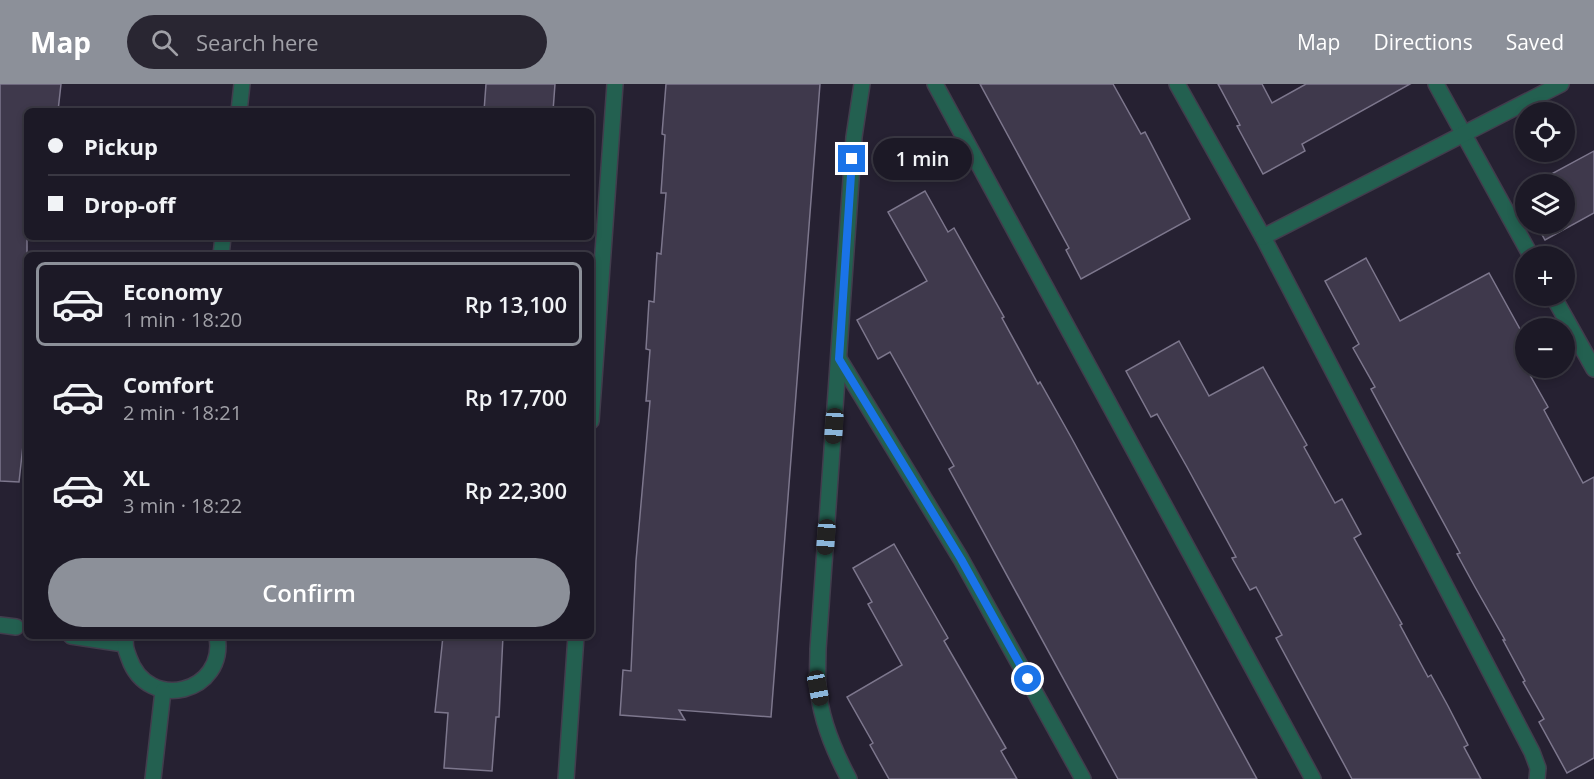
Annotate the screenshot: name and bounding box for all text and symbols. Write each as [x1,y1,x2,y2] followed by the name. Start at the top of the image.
[127,15,547,69] search box
[30,23,91,61] text: Map
[148,26,181,59] icon: search
[196,27,319,57] text: Search here
[1297,28,1340,56] text: Map
[1373,28,1473,56] text: Directions
[1506,28,1564,56] text: Saved
[1515,102,1575,378] map controls
[1515,102,1575,162] button: locate
[84,131,158,161] text: Pickup
[873,138,972,180] callout: 1 min
[838,145,865,172] route end
[896,145,950,172] text: 1 min
[1515,174,1575,234] button: layers
[84,189,176,219] text: Drop-off
[1515,246,1575,306] button: +
[123,276,222,306] text: Economy
[51,277,105,331] icon: car
[465,289,567,319] text: Rp 13,100
[123,306,242,333] text: 1 min · 18:20
[1515,318,1575,378] button: −
[123,369,214,399] text: Comfort
[51,370,105,424] icon: car
[465,382,567,412] text: Rp 17,700
[123,399,242,426] text: 2 min · 18:21
[824,407,844,445] car
[123,462,150,492] text: XL
[51,463,105,517] icon: car
[465,475,567,505] text: Rp 22,300
[123,492,242,519] text: 3 min · 18:22
[816,518,836,556] car
[48,558,570,627] button: Confirm
[1014,665,1041,692] route start
[806,669,830,707] car

